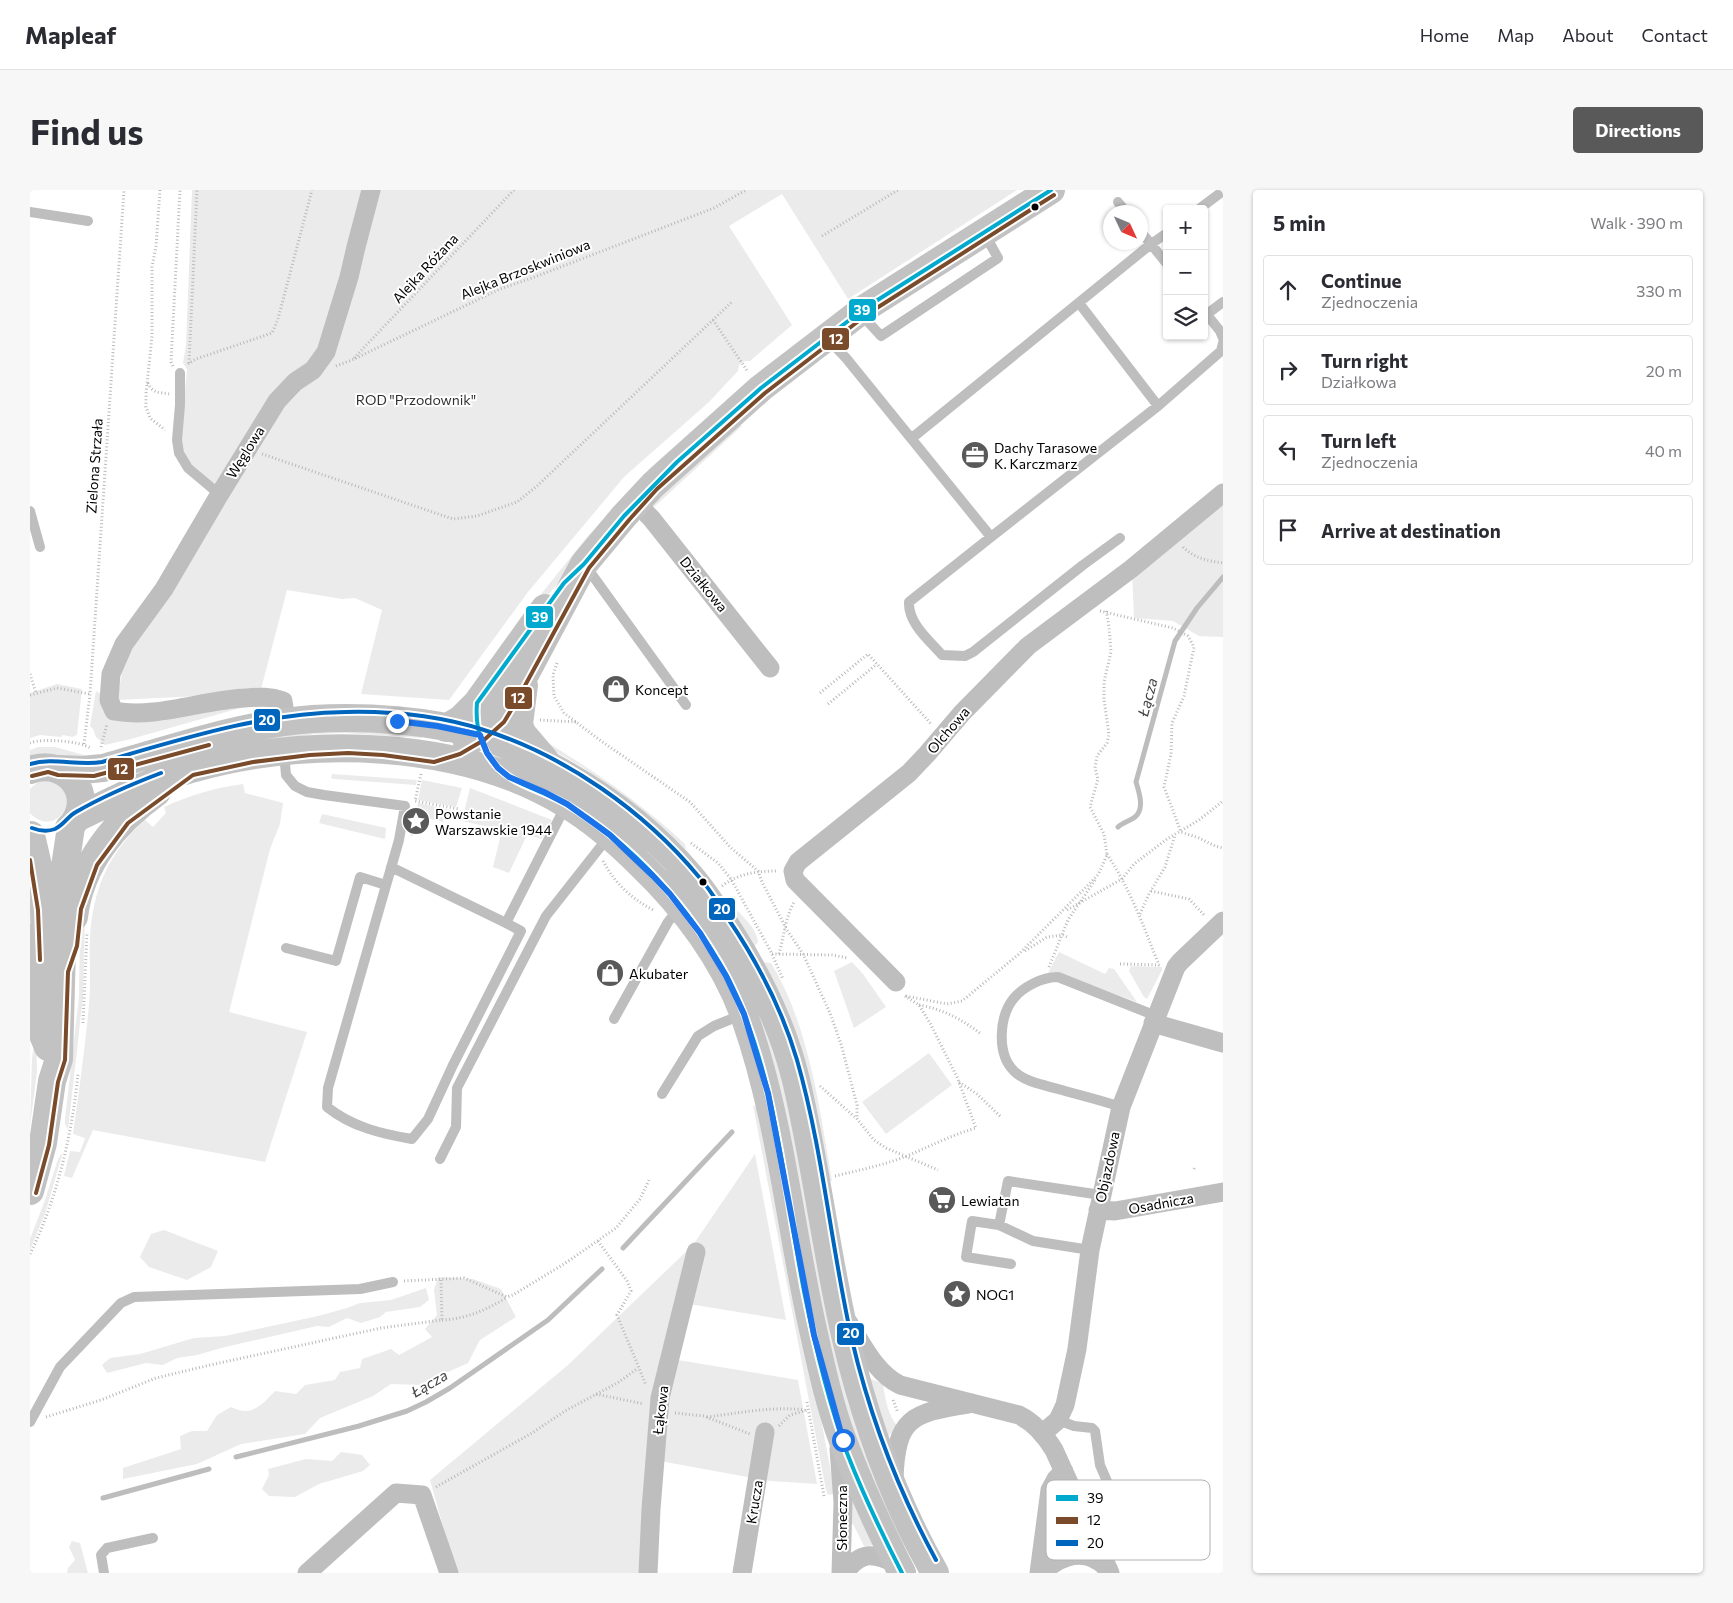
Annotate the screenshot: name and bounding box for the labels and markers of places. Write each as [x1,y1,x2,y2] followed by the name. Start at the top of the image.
[1030,202,1040,212] unlabelled marker
[994,439,1097,472] place label: Dachy Tarasowe K. Karczmarz
[960,440,990,470] office icon: Dachy Tarasowe K. Karczmarz
[601,674,631,704] shop icon: Koncept
[635,681,689,698] place label: Koncept
[435,805,552,838] place label: Powstanie Warszawskie 1944
[401,806,431,836] place icon: Powstanie Warszawskie 1944
[698,877,708,887] unlabelled marker
[595,958,625,988] shop icon: Akubater
[629,965,689,982] place label: Akubater
[927,1185,957,1215] supermarket icon: Lewiatan
[961,1192,1019,1209] place label: Lewiatan
[942,1279,972,1309] place icon: NOG1
[976,1286,1014,1303] place label: NOG1

